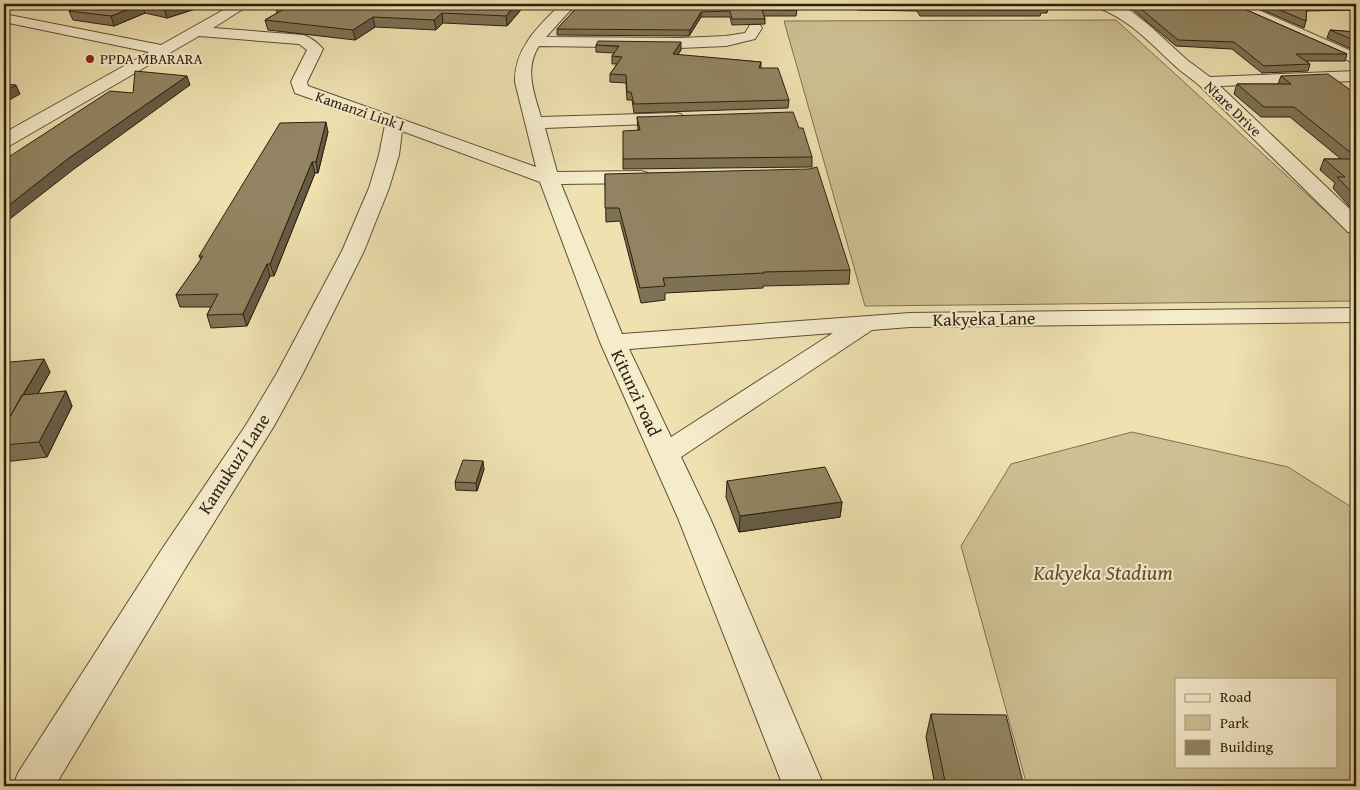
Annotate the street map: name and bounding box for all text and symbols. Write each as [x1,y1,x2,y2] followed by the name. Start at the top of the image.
[100,48,203,69] place label: PPDA MBARARA
[84,53,96,65] marker: PPDA MBARARA
[1200,76,1267,141] street label: Ntare Drive
[313,85,408,136] street label: Kamanzi Link I
[932,304,1036,333] street label: Kakyeka Lane
[605,345,669,441] street label: Kitunzi road
[191,408,276,519] street label: Kamukuzi Lane
[1032,557,1173,588] park label: Kakyeka Stadium
[1175,678,1338,768] legend
[1220,686,1251,707] text: Road
[1220,712,1249,733] text: Park
[1220,736,1274,757] text: Building

